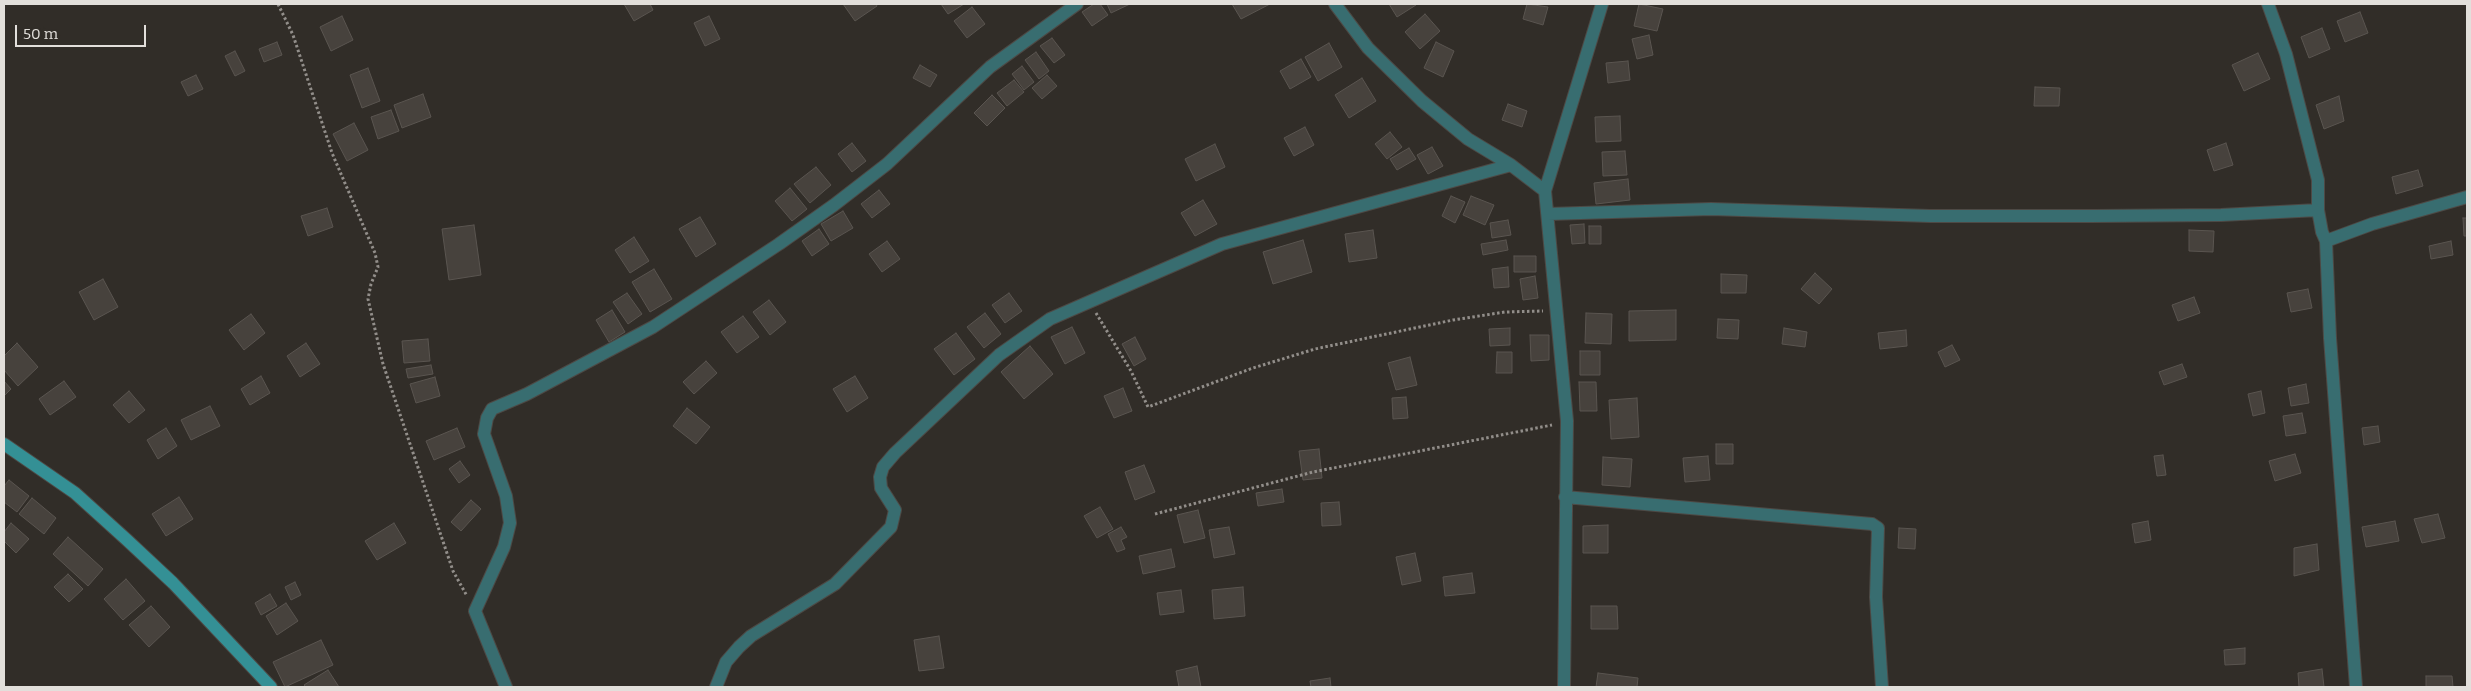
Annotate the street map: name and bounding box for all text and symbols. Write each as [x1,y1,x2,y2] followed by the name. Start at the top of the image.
[18,15,149,47] scale bar
[23,25,58,43] text: 50 m

